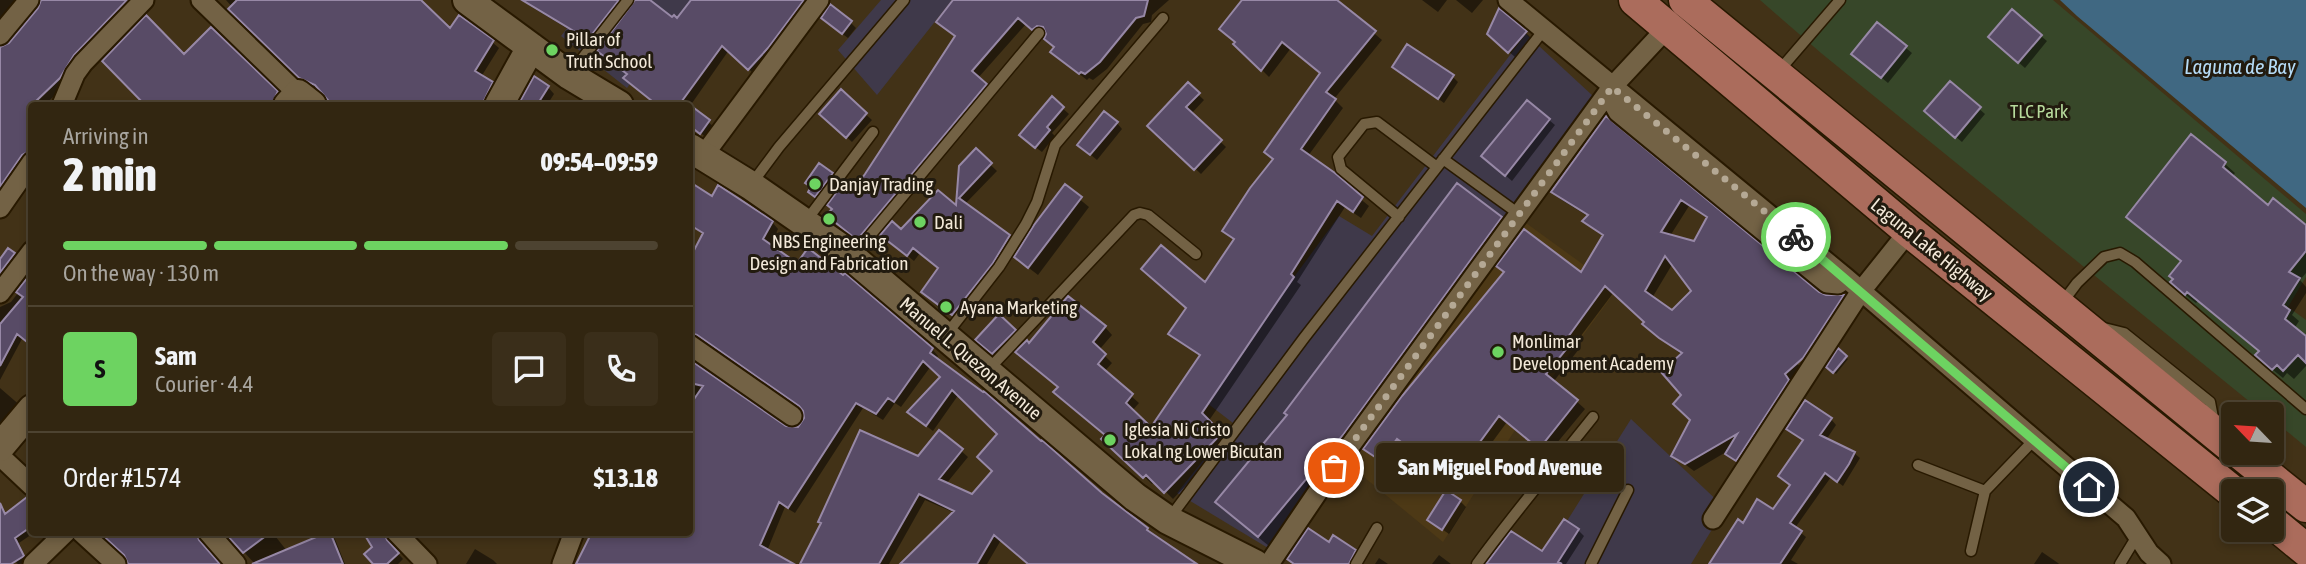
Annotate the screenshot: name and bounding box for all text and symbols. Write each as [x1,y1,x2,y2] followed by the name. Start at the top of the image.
[566,28,652,72] place label: Pillar of Truth School
[544,42,560,58] marker: Pillar of Truth School
[2184,54,2296,78] water label: Laguna de Bay
[2010,100,2069,122] park label: TLC Park
[63,123,149,149] text: Arriving in
[541,147,658,177] text: 09:54–09:59
[63,148,157,201] text: 2 min
[829,173,934,195] place label: Danjay Trading
[807,176,823,192] marker: Danjay Trading
[1867,193,1997,305] street label: Laguna Lake Highway
[1761,202,1831,272] courier
[821,211,837,227] marker: NBS Engineering Design and Fabrication
[934,211,963,233] place label: Dali
[912,214,928,230] marker: Dali
[1777,218,1815,256] icon: bike
[750,230,908,274] place label: NBS Engineering Design and Fabrication
[63,260,219,286] text: On the way · 130 m
[896,292,1046,424] street label: Manuel L. Quezon Avenue
[960,296,1078,318] place label: Ayana Marketing
[938,299,954,315] marker: Ayana Marketing
[1512,330,1674,374] place label: Monlimar Development Academy
[492,332,566,406] button: chat
[584,332,658,406] button: phone
[155,341,197,371] text: Sam
[1490,344,1506,360] marker: Monlimar Development Academy
[95,354,105,384] text: S
[155,371,254,397] text: Courier · 4.4
[2221,402,2284,466] north arrow
[2221,402,2284,542] map controls
[1124,418,1282,462] place label: Iglesia Ni Cristo Lokal ng Lower Bicutan
[1102,432,1118,448] marker: Iglesia Ni Cristo Lokal ng Lower Bicutan
[1304,438,1364,498] pin
[1376,444,1624,492] callout: San Miguel Food Avenue
[1315,449,1353,487] icon: bag
[1398,454,1602,480] text: San Miguel Food Avenue
[2059,457,2119,517] pin
[63,463,182,493] text: Order #1574
[594,463,658,493] text: $13.18
[2070,468,2108,506] icon: home
[2221,479,2284,542] button: layers

